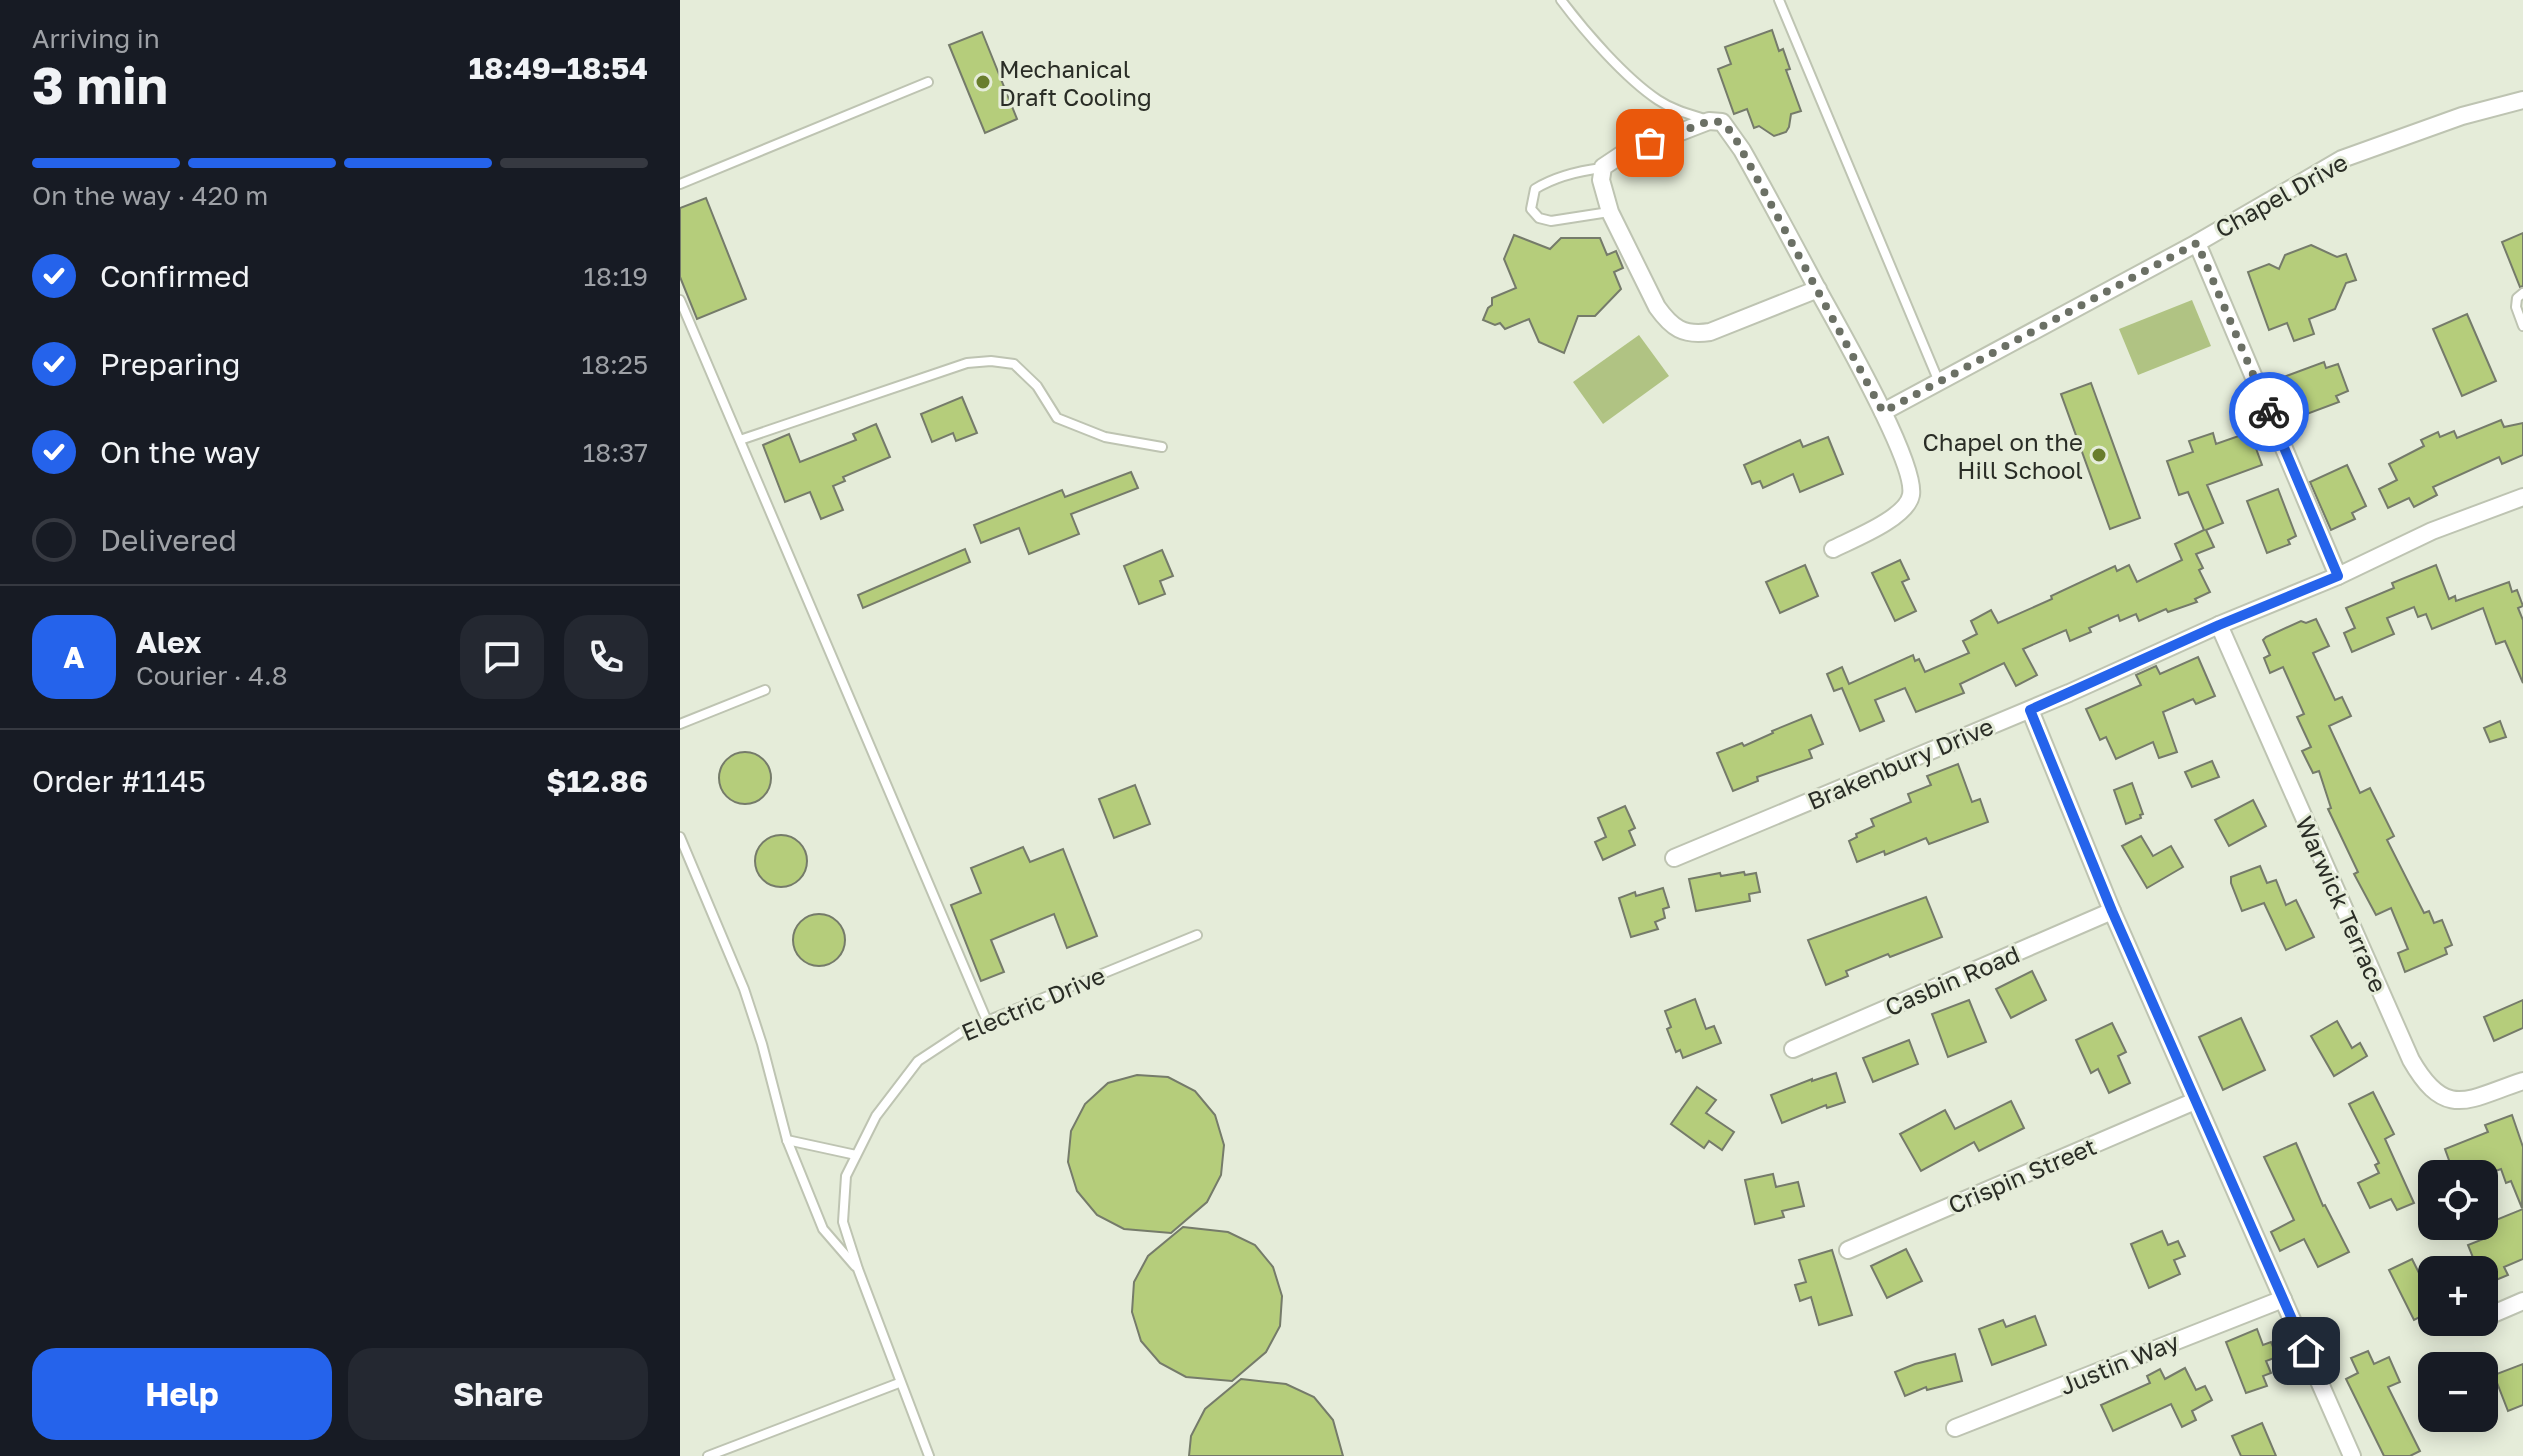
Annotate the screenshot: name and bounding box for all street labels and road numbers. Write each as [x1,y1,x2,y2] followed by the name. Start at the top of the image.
[2210,147,2352,243] street label: Chapel Drive
[1803,711,1997,815] street label: Brakenbury Drive
[2290,811,2394,997] street label: Warwick Terrace
[1880,939,2024,1021] street label: Casbin Road
[957,960,1109,1046] street label: Electric Drive
[1944,1131,2100,1219] street label: Crispin Street
[2055,1326,2183,1400] street label: Justin Way

